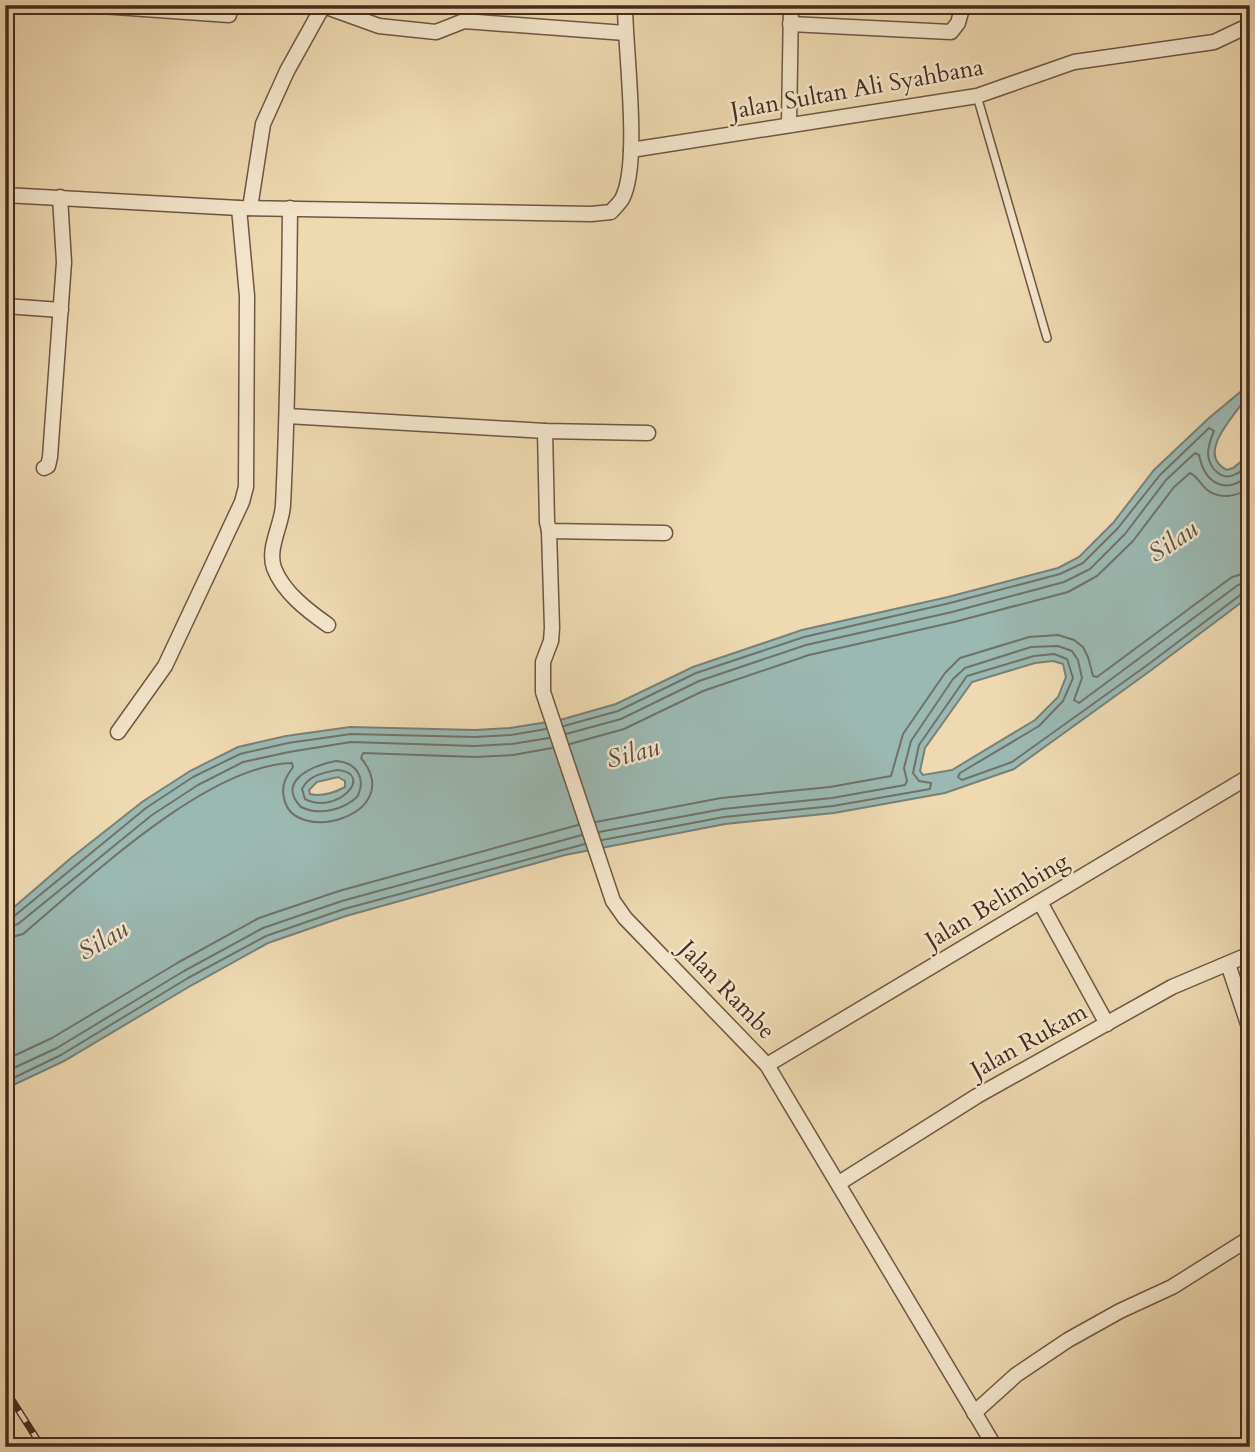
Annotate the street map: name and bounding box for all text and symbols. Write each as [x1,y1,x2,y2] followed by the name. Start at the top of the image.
[725,50,987,128] street label: Jalan Sultan Ali Syahbana
[1141,512,1205,570] water label: Silau
[603,729,663,777] water label: Silau
[916,845,1075,958] street label: Jalan Belimbing
[71,911,135,969] water label: Silau
[669,931,783,1047] street label: Jalan Rambe
[962,995,1094,1088] street label: Jalan Rukam

